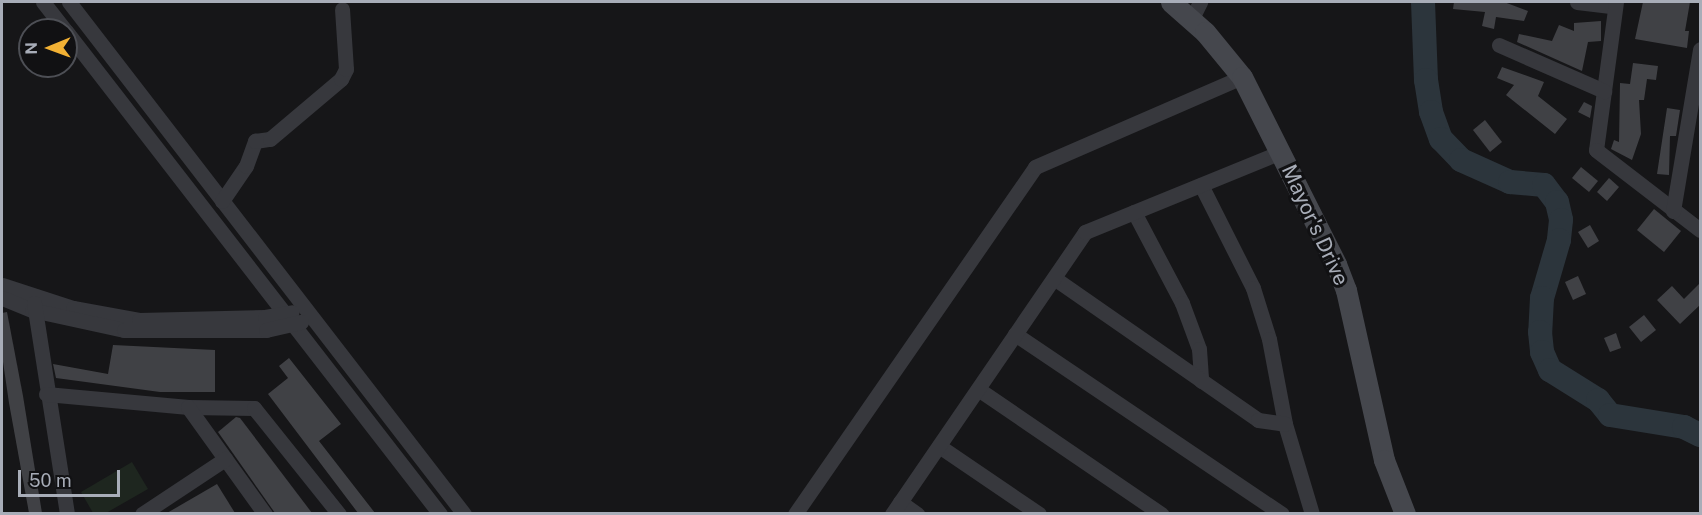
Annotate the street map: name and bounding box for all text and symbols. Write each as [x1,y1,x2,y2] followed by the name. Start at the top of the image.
[18,18,78,78] north arrow
[22,42,41,55] text: N
[1276,160,1354,290] street label: Mayor's Drive
[21,458,123,496] scale bar
[29,470,72,491] text: 50 m

